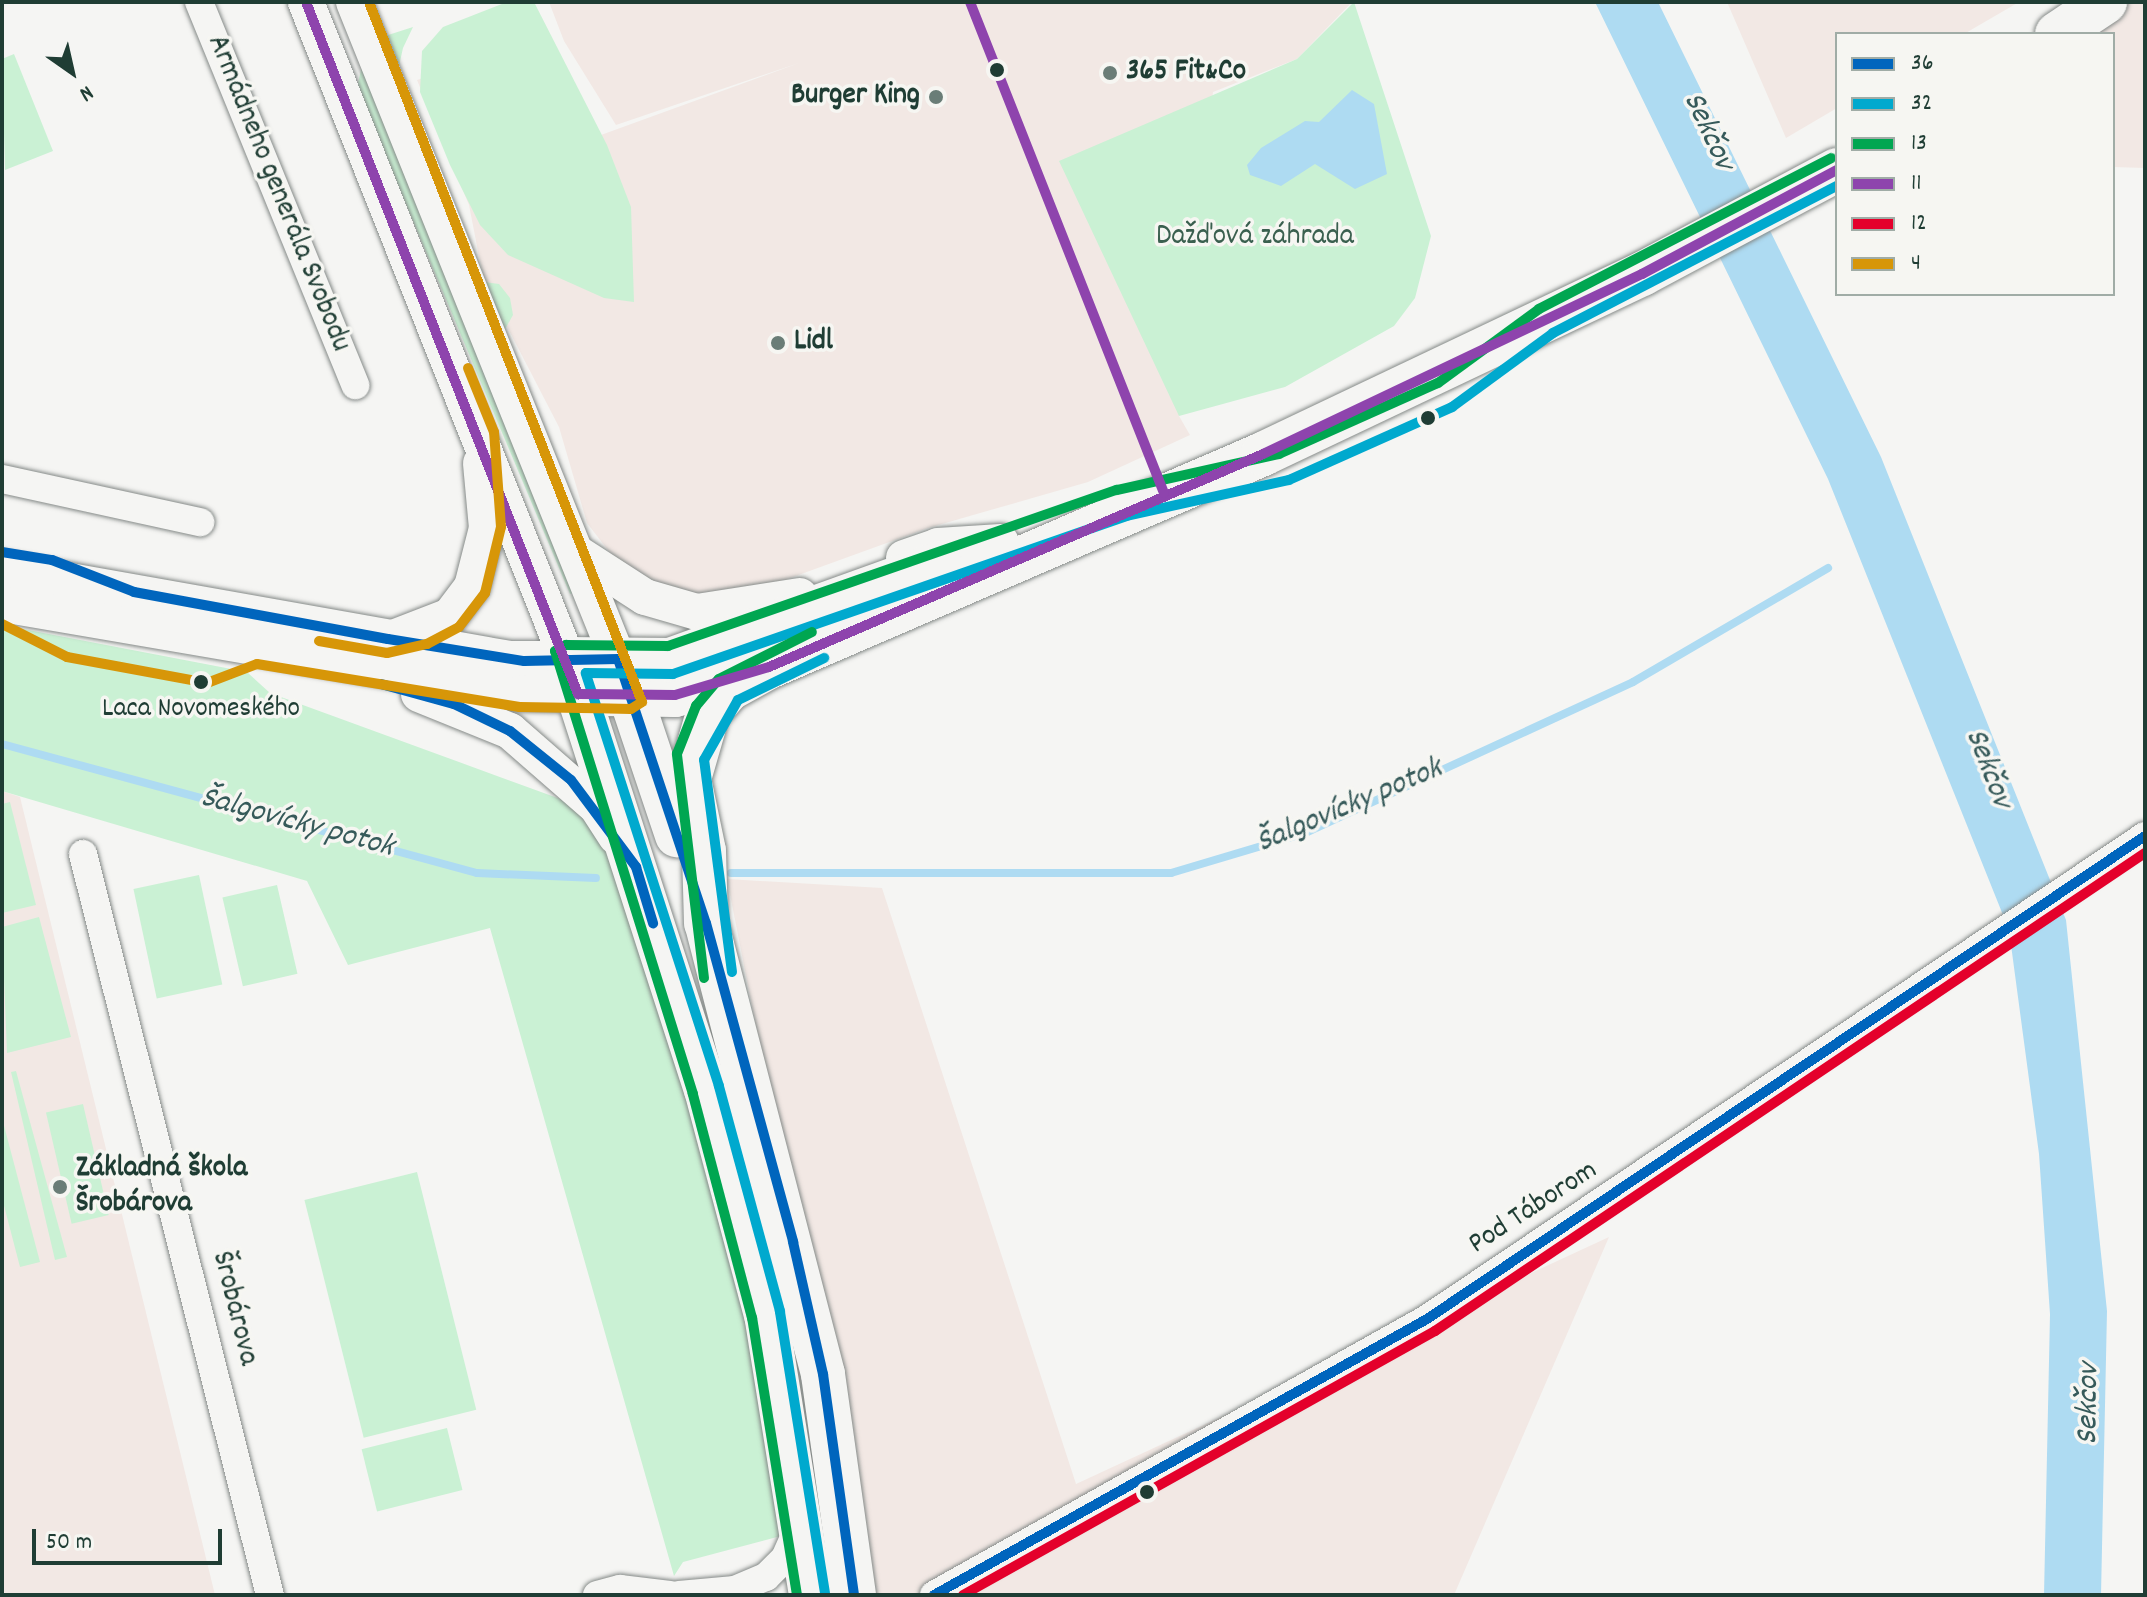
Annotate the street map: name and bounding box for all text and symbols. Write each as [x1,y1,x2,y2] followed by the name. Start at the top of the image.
[197,30,357,358] street label: Armádneho generála Svobodu
[32,32,112,112] north arrow
[1835,32,2115,296] legend
[1911,47,1933,81] text: 36
[1126,55,1246,91] place label: 365 Fit&Co
[989,62,1005,78] unlabelled marker
[1101,64,1119,82] marker: 365 Fit&Co
[73,76,99,108] text: N
[791,79,920,115] place label: Burger King
[1672,87,1742,177] water label: Sekčov
[1911,87,1932,121] text: 32
[927,88,945,106] marker: Burger King
[1911,127,1927,161] text: 13
[1911,167,1922,201] text: 11
[1911,207,1927,241] text: 12
[1156,220,1354,256] park label: Dažďová záhrada
[1911,247,1921,281] text: 4
[794,325,833,361] place label: Lidl
[769,334,787,352] marker: Lidl
[1420,410,1436,426] unlabelled marker
[193,674,209,690] marker: Laca Novomeského
[102,693,300,727] place label: Laca Novomeského
[1954,724,2020,814] water label: Sekčov
[1252,751,1448,863] water label: Šalgovícky potok
[197,780,397,868] water label: Šalgovícky potok
[76,1152,247,1222] place label: Základná škola Šrobárova
[1463,1154,1605,1264] street label: Pod Táborom
[51,1178,69,1196] marker: Základná škola Šrobárova
[202,1248,264,1370] street label: Šrobárova
[2070,1363,2110,1445] water label: Sekčov
[1139,1484,1155,1500] unlabelled marker
[36,1513,226,1563] scale bar
[46,1526,92,1560] text: 50 m

